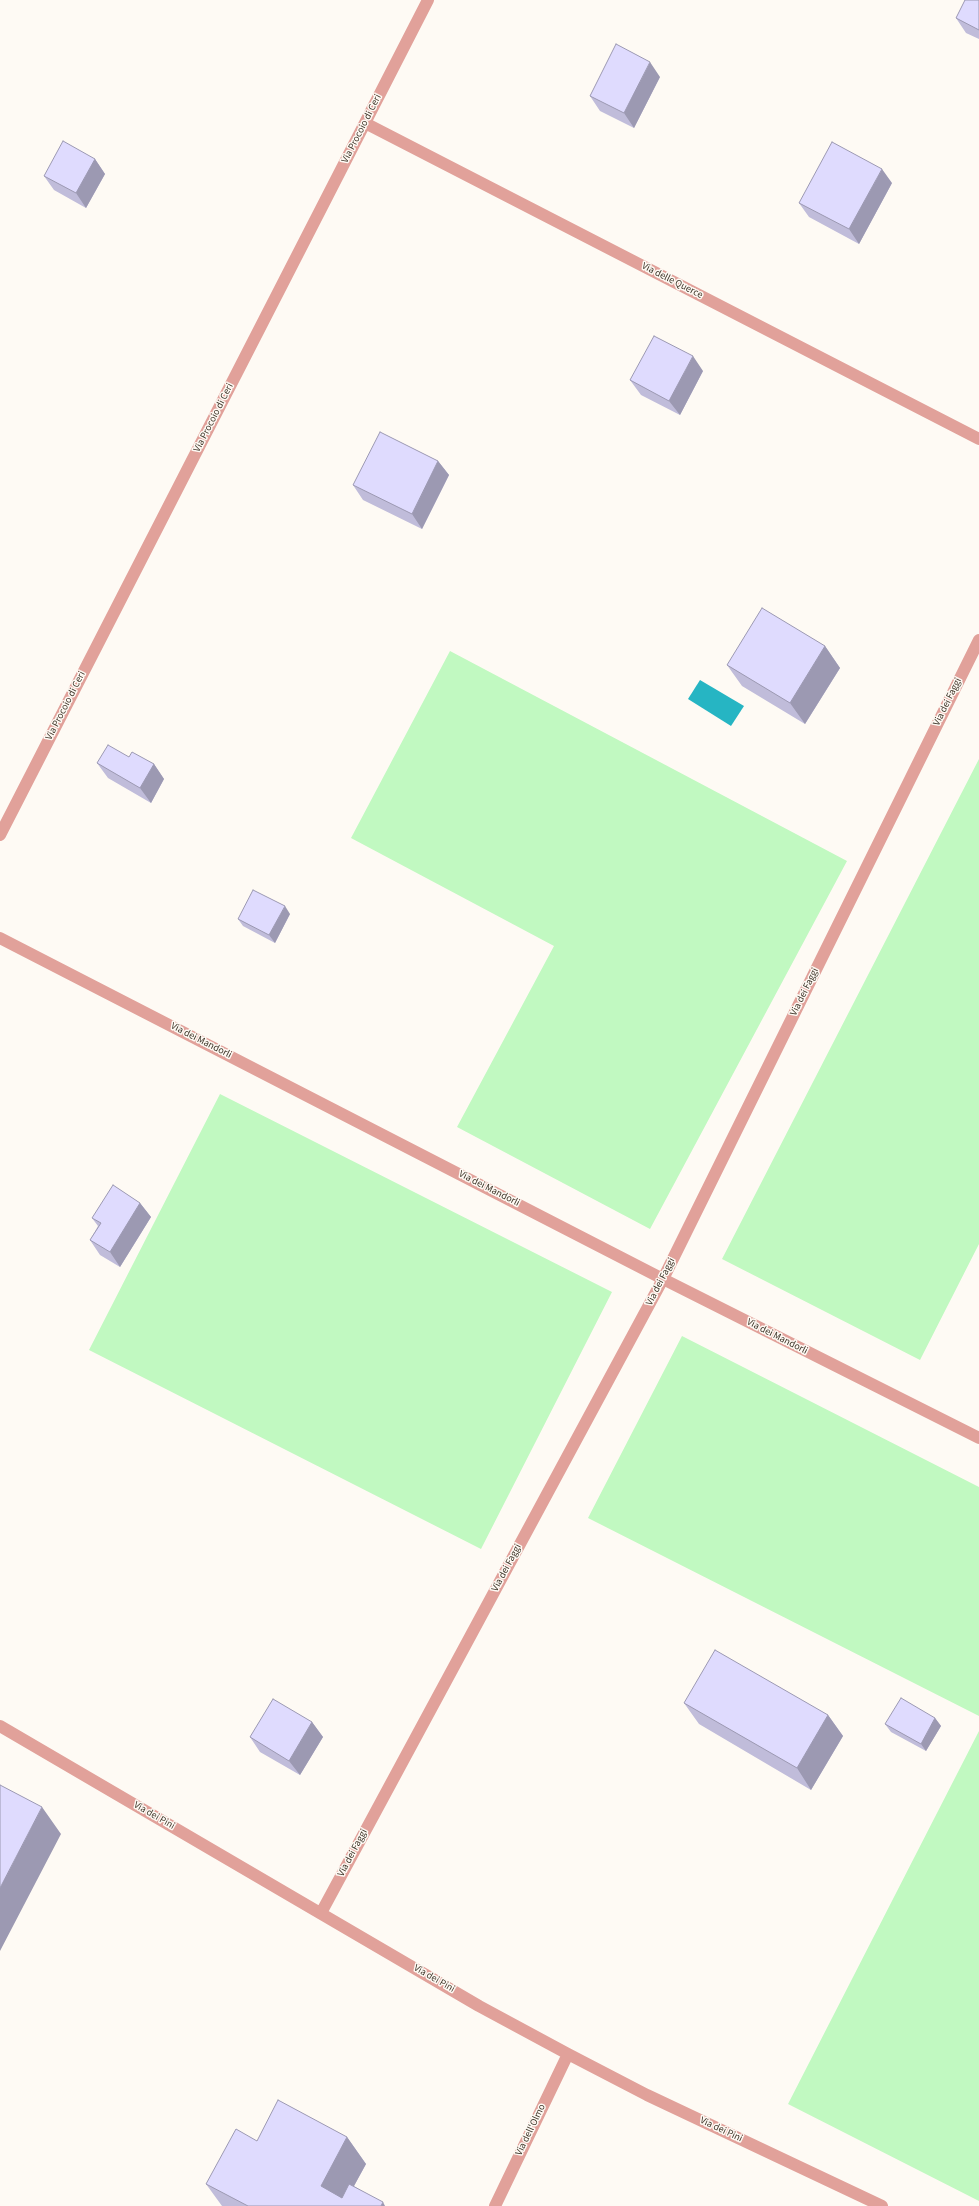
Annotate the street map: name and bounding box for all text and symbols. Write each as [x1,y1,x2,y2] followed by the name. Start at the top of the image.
[340,93,384,165] street label: Via Procoio di Ceri
[639,260,705,302] street label: Via delle Querce
[192,382,236,454] street label: Via Procoio di Ceri
[44,670,88,742] street label: Via Procoio di Ceri
[931,676,965,728] street label: Via dei Faggi
[788,966,822,1018] street label: Via dei Faggi
[168,1020,234,1062] street label: Via dei Mandorli
[456,1168,522,1210] street label: Via dei Mandorli
[644,1256,678,1308] street label: Via dei Faggi
[744,1316,810,1358] street label: Via dei Mandorli
[490,1542,524,1594] street label: Via dei Faggi
[131,1799,177,1833] street label: Via dei Pini
[336,1827,370,1879] street label: Via dei Faggi
[411,1962,457,1996] street label: Via dei Pini
[513,2102,549,2158] street label: Via dell'Olmo
[698,2115,744,2145] street label: Via dei Pini

